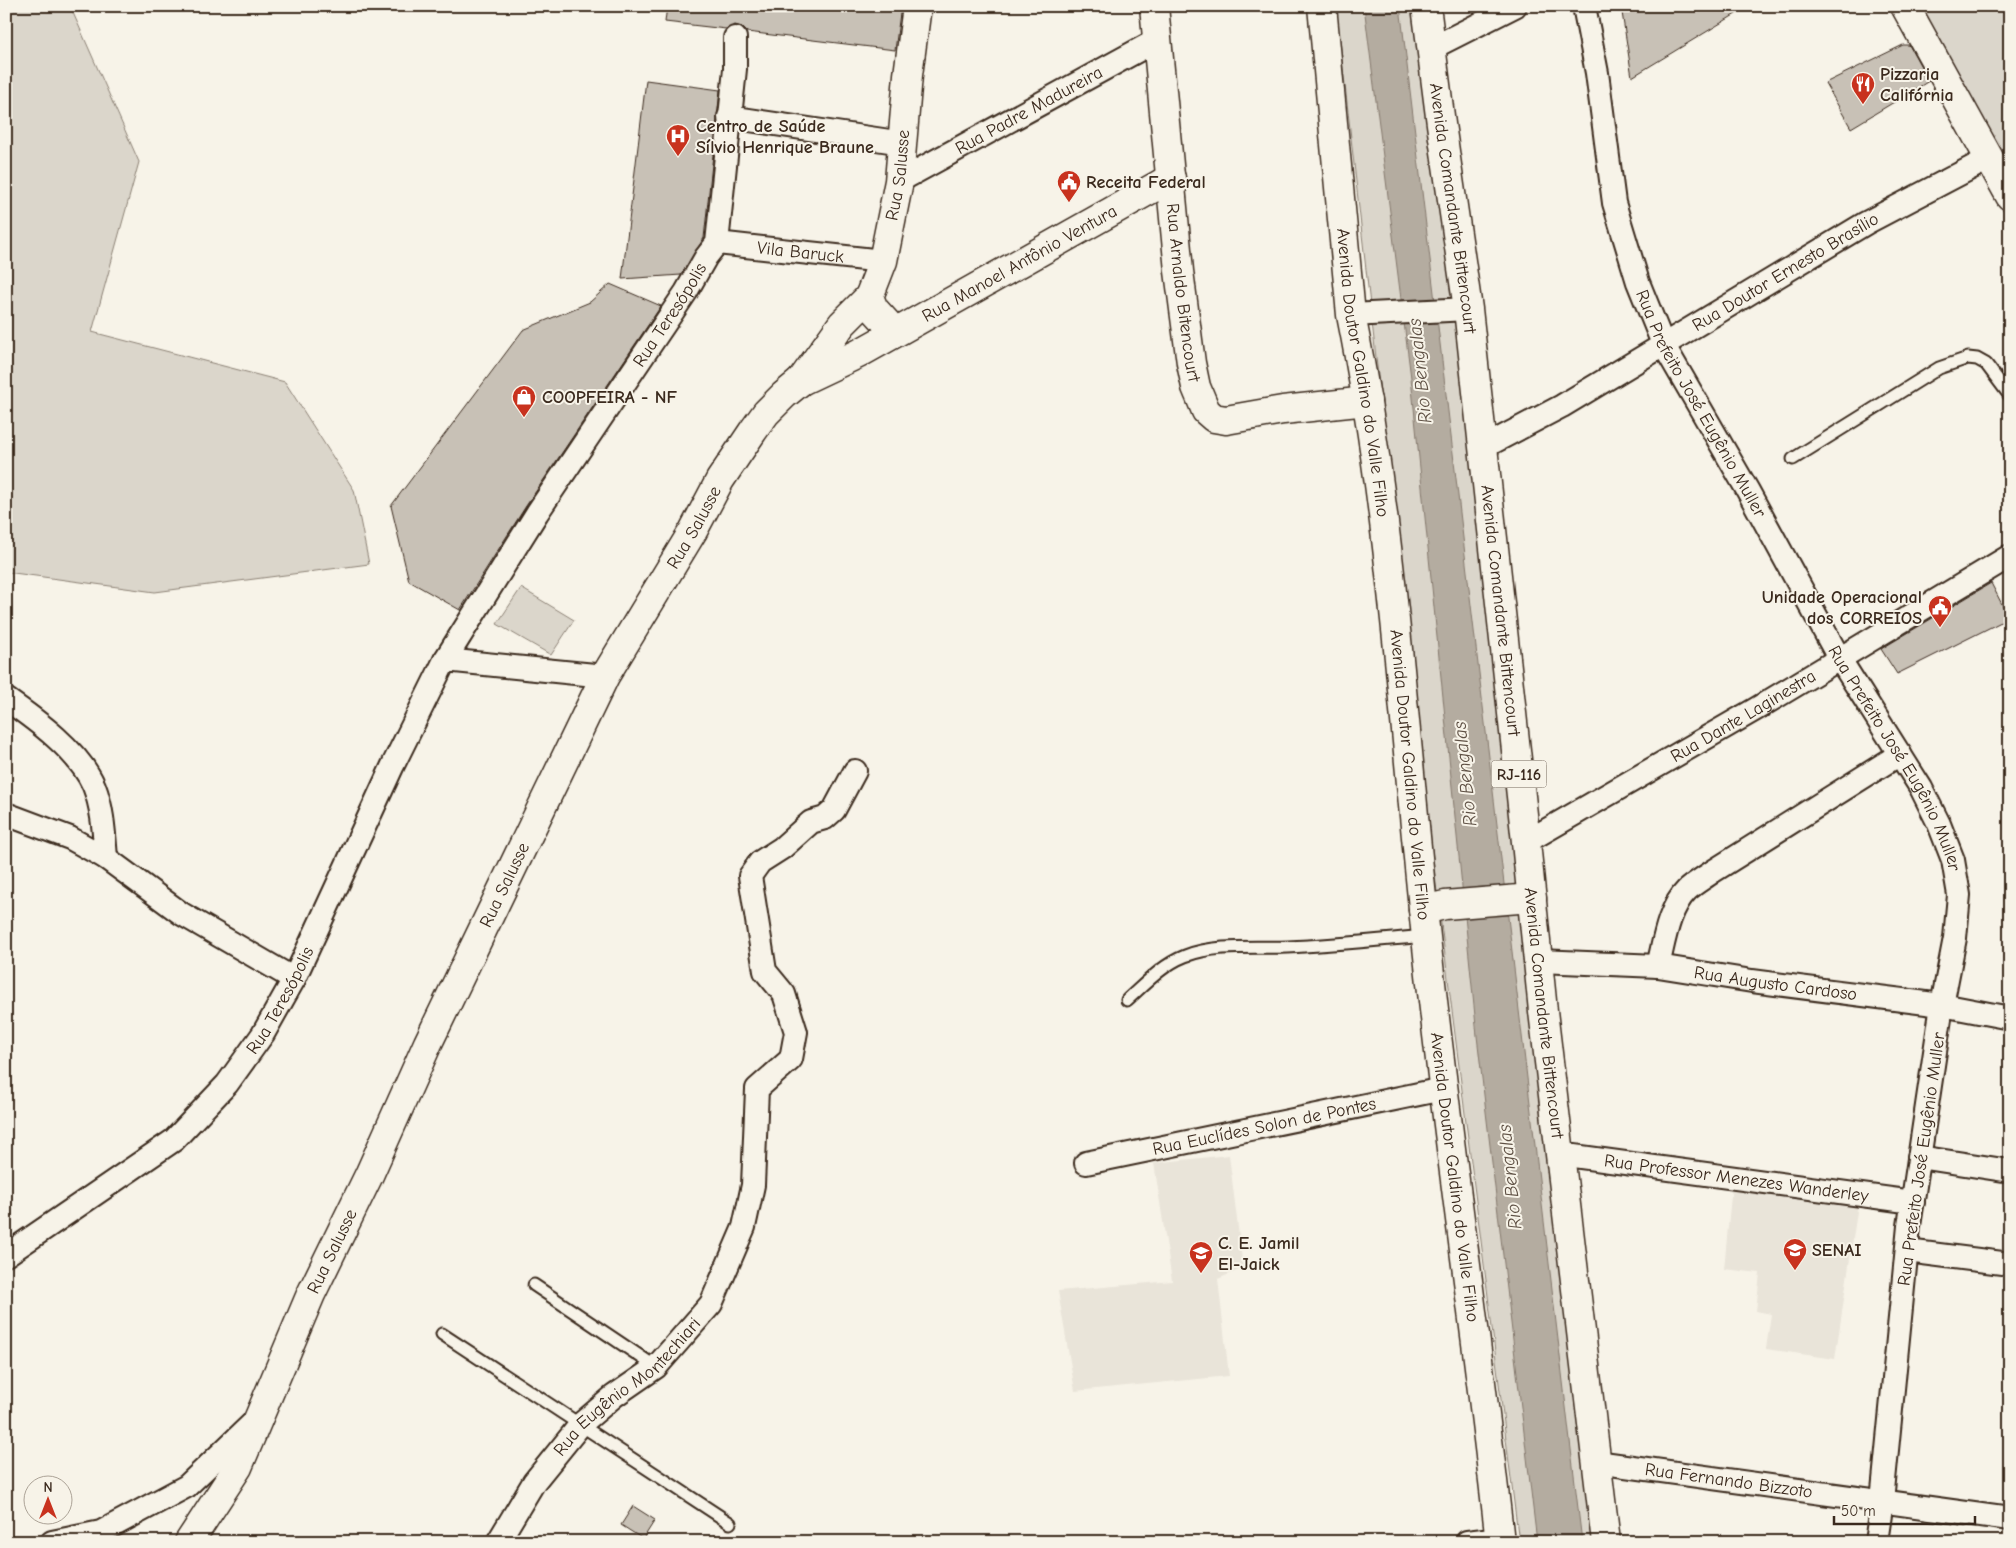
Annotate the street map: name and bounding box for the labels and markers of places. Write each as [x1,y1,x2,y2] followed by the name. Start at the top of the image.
[1880,64,1954,106] place label: Pizzaria Califórnia
[1850,71,1876,105] restaurant icon: Pizzaria Califórnia
[696,116,874,158] place label: Centro de Saúde Sílvio Henrique Braune
[665,123,691,157] hospital icon: Centro de Saúde Sílvio Henrique Braune
[1056,169,1082,203] public building icon: Receita Federal
[1086,172,1206,193] place label: Receita Federal
[511,384,537,418] shop icon: COOPFEIRA - NF
[542,387,678,408] place label: COOPFEIRA - NF
[1762,587,1922,629] place label: Unidade Operacional dos CORREIOS
[1927,594,1953,628] public building icon: Unidade Operacional dos CORREIOS
[1218,1233,1299,1275] place label: C. E. Jamil El-Jaick
[1782,1237,1808,1271] school or university icon: SENAI
[1188,1240,1214,1274] school or university icon: C. E. Jamil El-Jaick
[1812,1240,1861,1261] place label: SENAI

